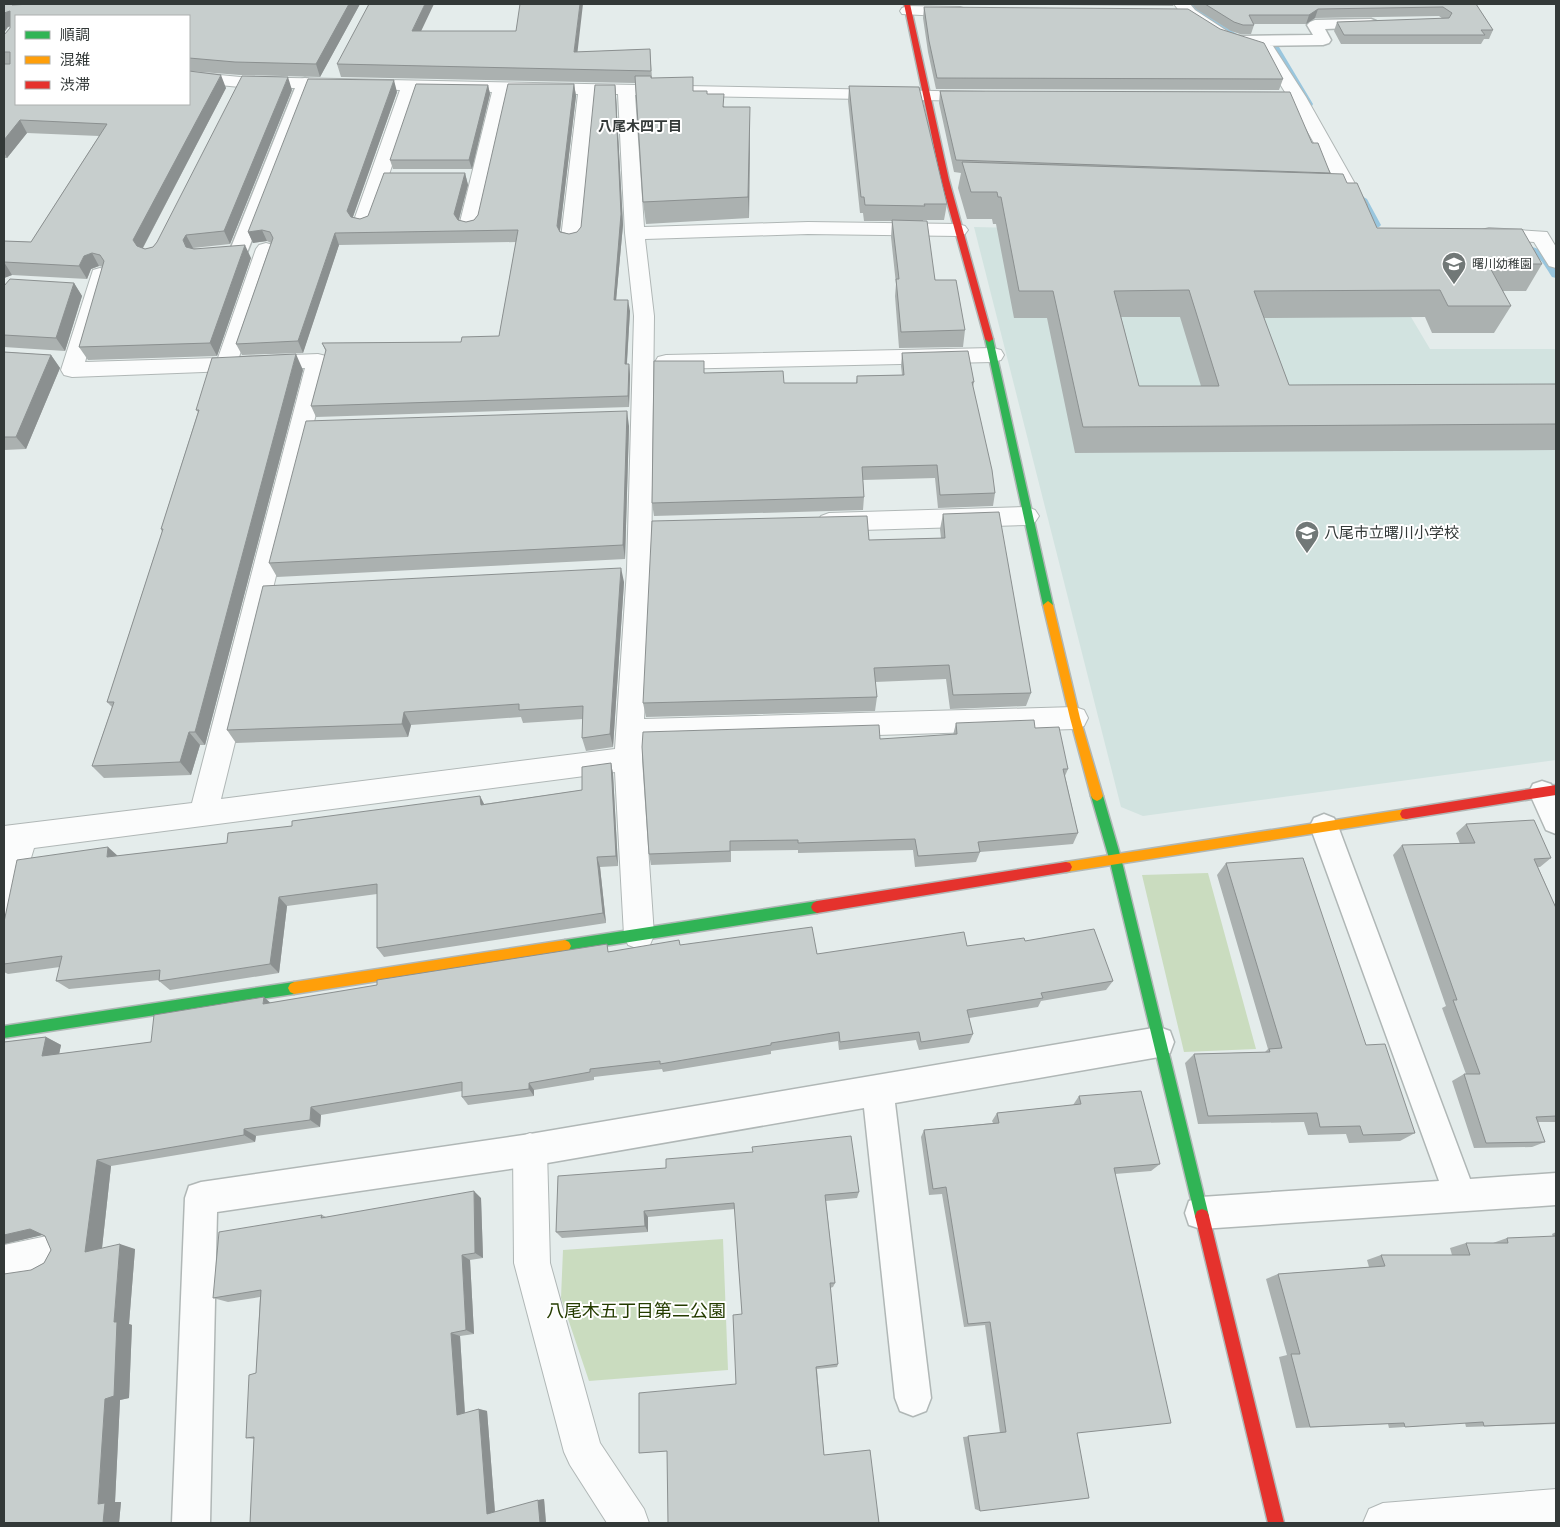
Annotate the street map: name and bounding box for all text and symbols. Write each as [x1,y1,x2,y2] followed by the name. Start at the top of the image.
[15,15,190,105] legend
[60,25,90,44] text: 順調
[60,50,90,69] text: 混雑
[60,75,90,94] text: 渋滞
[598,117,682,135] district label: 八尾木四丁目
[1441,251,1467,285] school or university icon: 曙川幼稚園
[1472,256,1532,271] place label: 曙川幼稚園
[1294,520,1320,554] school or university icon: 八尾市立曙川小学校
[1324,523,1459,542] place label: 八尾市立曙川小学校
[546,1299,726,1322] park label: 八尾木五丁目第二公園

